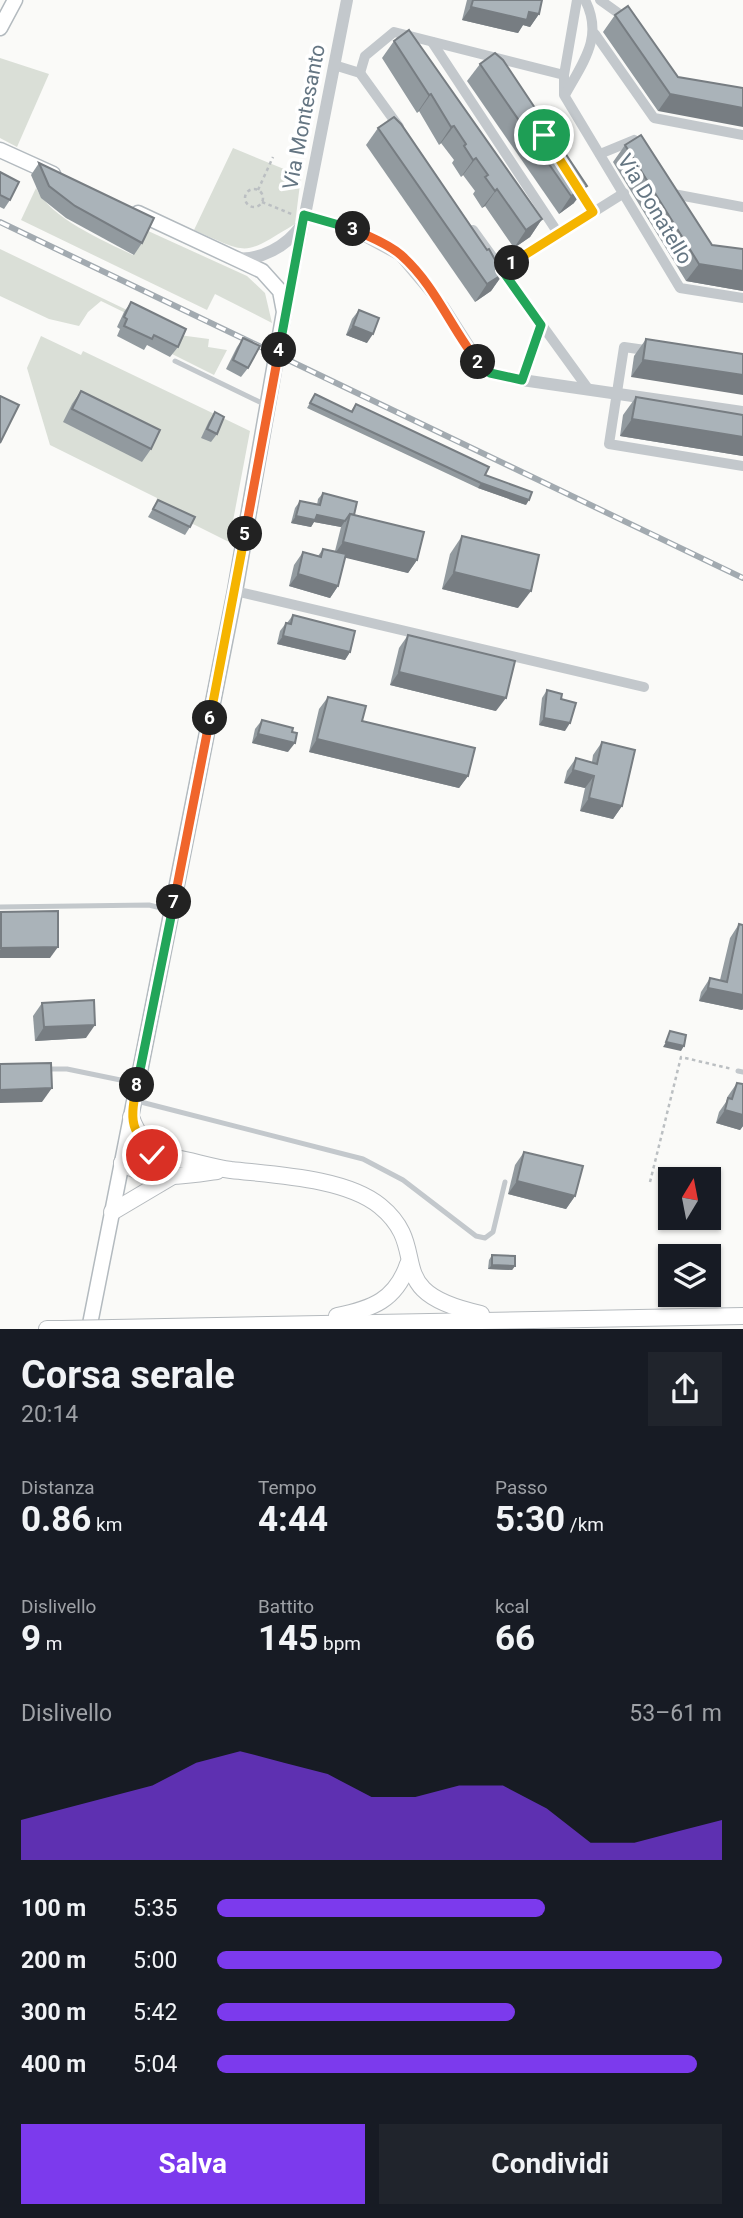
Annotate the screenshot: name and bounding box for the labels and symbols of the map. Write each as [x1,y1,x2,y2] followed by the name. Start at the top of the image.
[278,42,330,192] street label: Via Montesanto
[514,105,574,165] pin
[613,150,697,268] street label: Via Donatello
[336,212,370,246] pin: 3
[494,246,530,280] pin: 1
[262,332,296,368] pin: 4
[461,344,496,380] pin: 2
[228,516,262,552] pin: 5
[192,700,228,736] pin: 6
[156,884,192,920] pin: 7
[120,1068,154,1102] pin: 8
[122,1125,182,1185] pin
[658,1167,721,1230] north arrow

